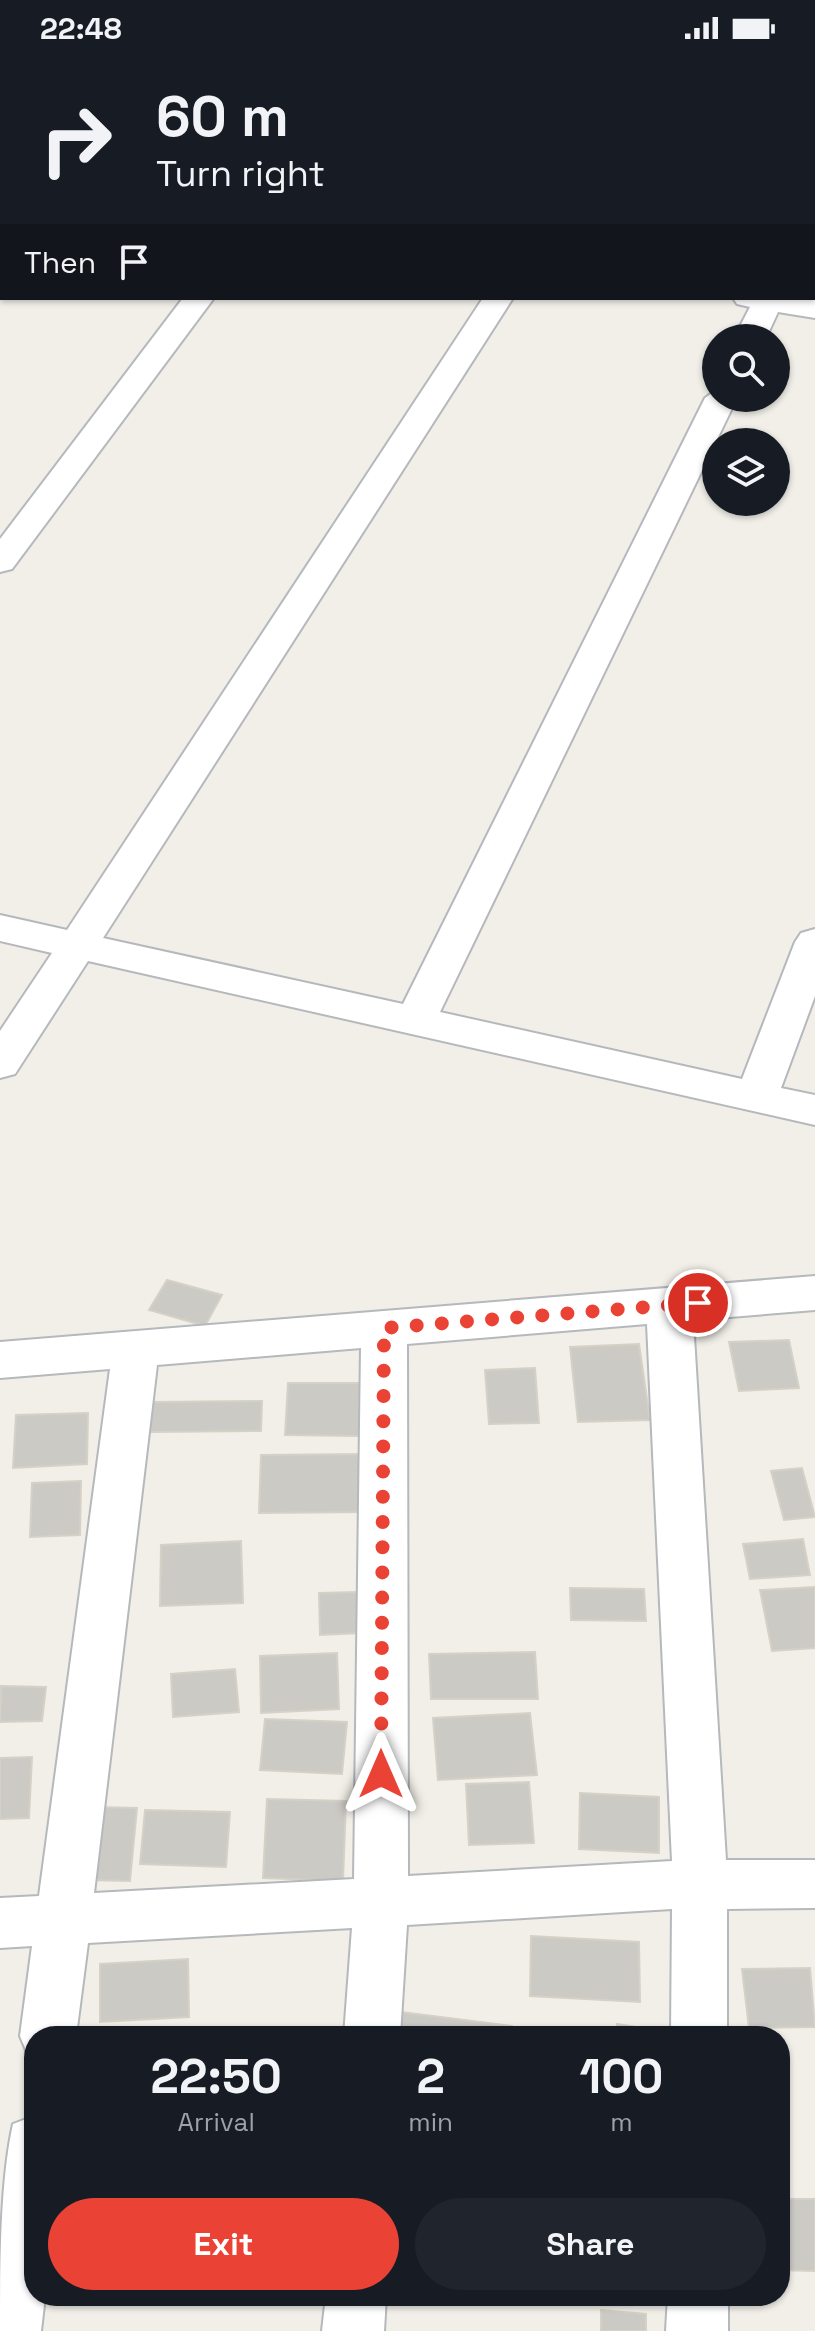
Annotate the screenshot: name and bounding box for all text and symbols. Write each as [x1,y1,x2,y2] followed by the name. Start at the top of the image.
[40,9,122,48] text: 22:48
[156,81,289,152] text: 60 m
[24,88,128,192] icon: right
[156,151,325,197] text: Turn right
[112,240,156,284] icon: arrive
[24,243,96,282] text: Then
[702,324,790,516] map controls
[702,324,790,412] button: search
[702,428,790,516] button: layers
[664,1269,732,1337] pin
[676,1281,720,1325] icon: arrive
[339,1732,423,1816] position arrow
[151,2046,282,2107] text: 22:50
[416,2046,445,2107] text: 2
[580,2046,663,2107] text: 100
[178,2105,255,2139] text: Arrival
[408,2105,453,2139] text: min
[610,2105,633,2139] text: m
[48,2198,399,2290] button: Exit
[415,2198,766,2290] button: Share

